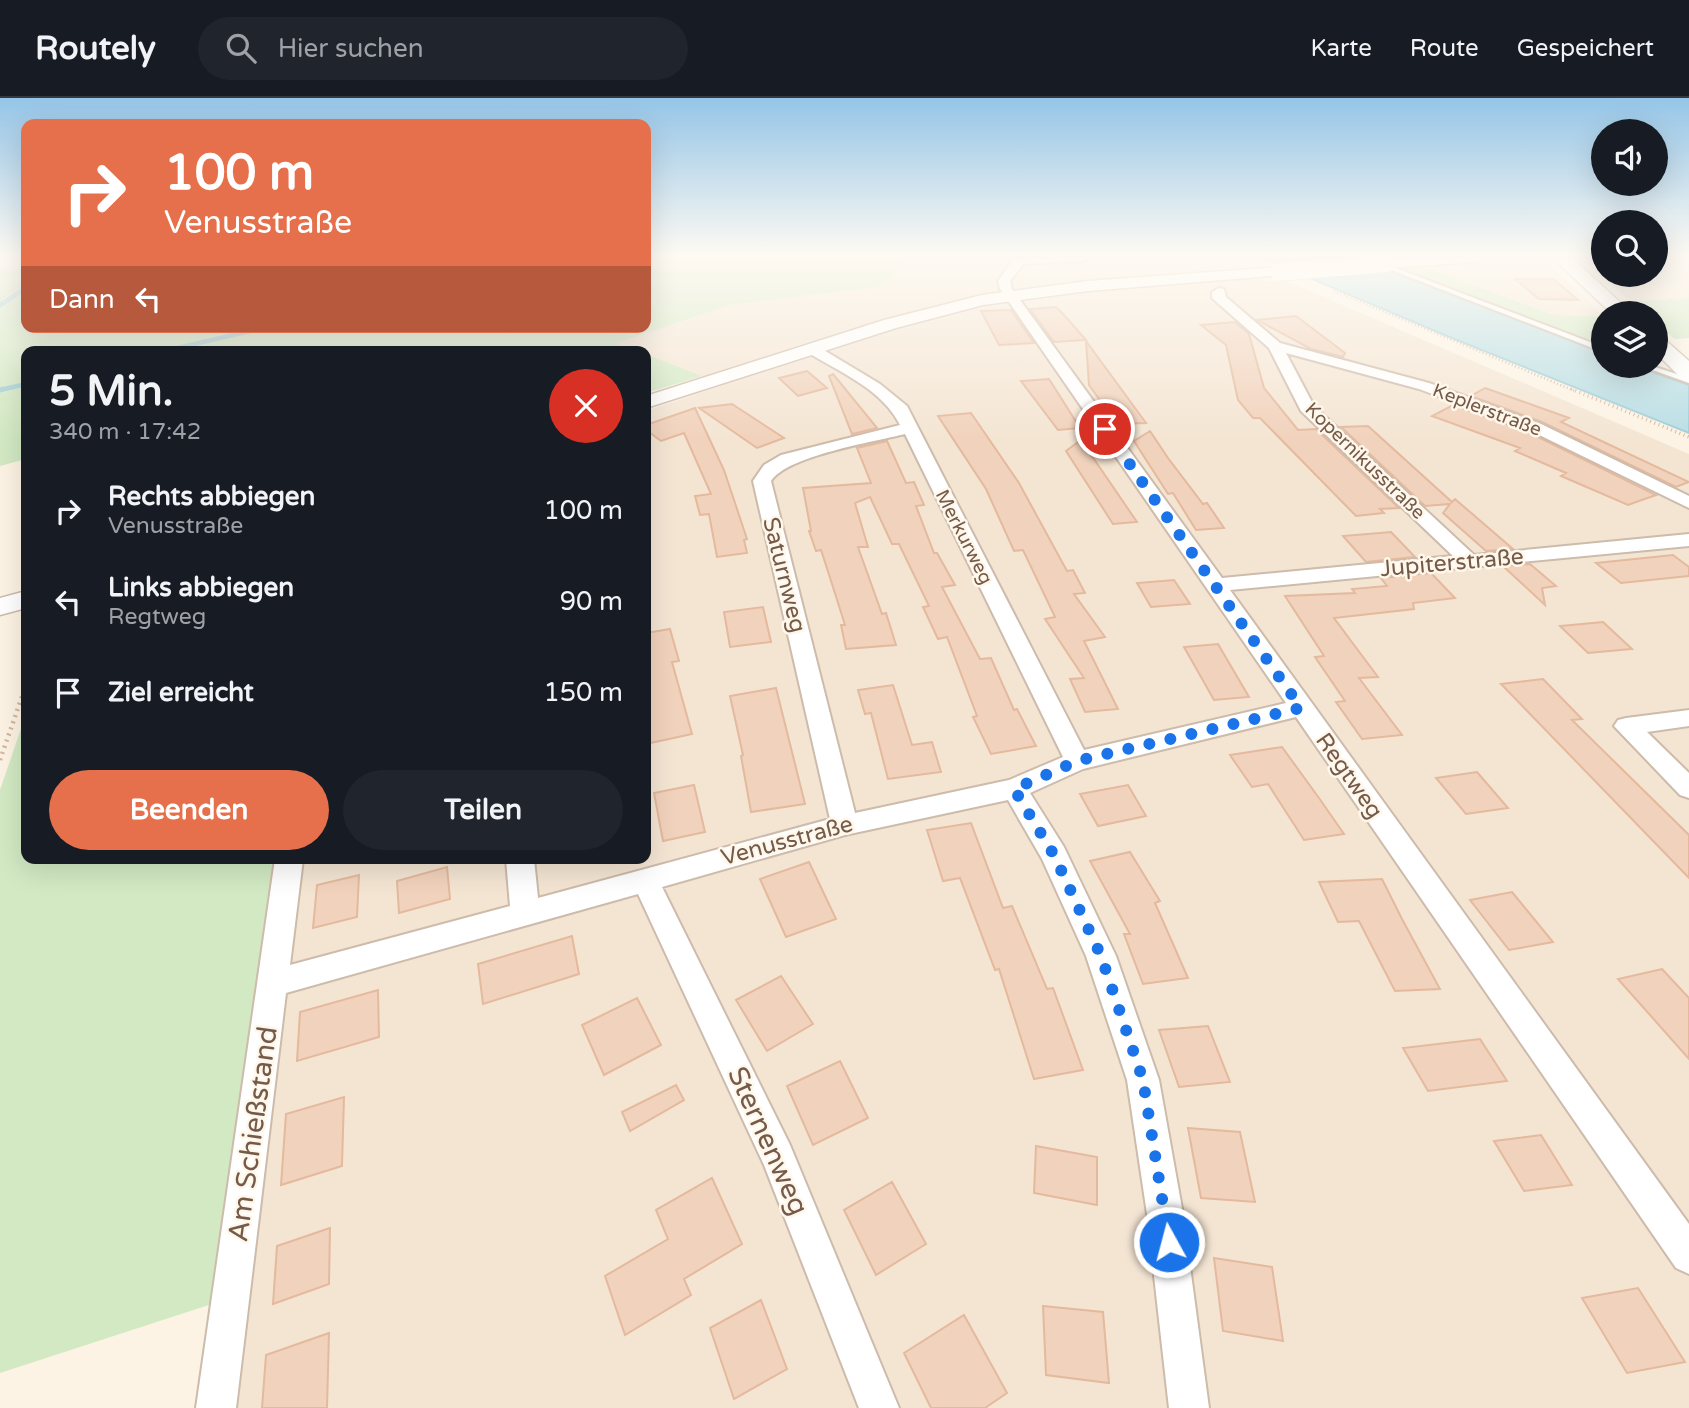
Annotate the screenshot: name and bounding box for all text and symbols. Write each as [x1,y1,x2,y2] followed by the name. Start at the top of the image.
[198,17,688,80] search box
[35,29,156,68] text: Routely
[222,29,260,67] icon: search
[278,33,424,64] text: Hier suchen
[1310,34,1372,63] text: Karte
[1410,34,1479,63] text: Route
[1517,34,1654,63] text: Gespeichert
[1591,119,1668,378] map controls
[1591,119,1668,196] button: sound
[164,144,314,203] text: 100 m
[49,147,140,238] icon: right
[164,204,352,242] text: Venusstraße
[1591,210,1668,287] button: search
[129,280,167,318] icon: left
[49,284,115,315] text: Dann
[1591,301,1668,378] button: layers
[49,366,173,417] text: 5 Min.
[549,369,623,443] button: close
[1429,379,1545,441] street label: Keplerstraße
[1300,398,1430,524] street label: Kopernikusstraße
[1075,399,1135,459] pin
[1086,410,1124,448] icon: arrive
[49,418,201,446] text: 340 m · 17:42
[108,481,315,512] text: Rechts abbiegen
[931,486,997,588] street label: Merkurweg
[49,492,87,530] icon: right
[543,495,623,526] text: 100 m
[108,512,243,540] text: Venusstraße
[756,514,812,636] street label: Saturnweg
[1379,543,1525,583] street label: Jupiterstraße
[108,572,294,603] text: Links abbiegen
[49,583,87,621] icon: left
[560,586,623,617] text: 90 m
[108,603,206,631] text: Regtweg
[49,674,87,712] icon: arrive
[108,677,254,708] text: Ziel erreicht
[543,677,623,708] text: 150 m
[1309,728,1389,824] street label: Regtweg
[49,770,329,850] button: Beenden
[343,770,623,850] button: Teilen
[718,810,856,872] street label: Venusstraße
[221,1024,285,1244] street label: Am Schießstand
[720,1062,816,1220] street label: Sternenweg
[1132,1205,1206,1279] position arrow

